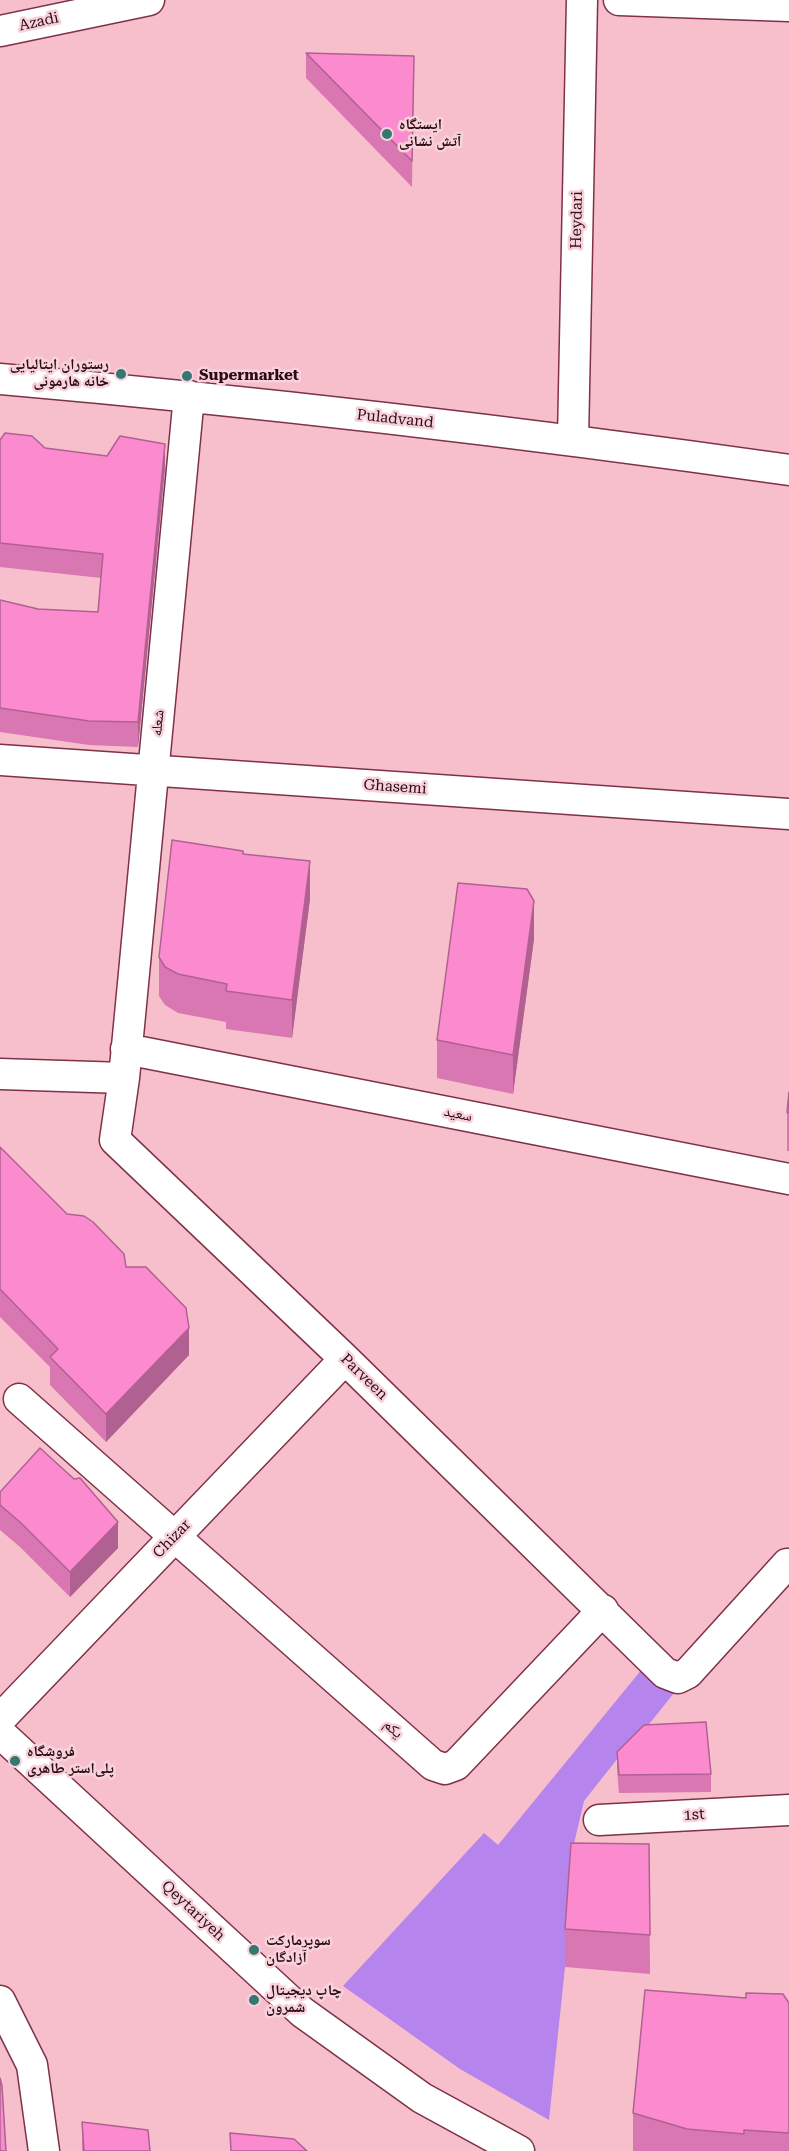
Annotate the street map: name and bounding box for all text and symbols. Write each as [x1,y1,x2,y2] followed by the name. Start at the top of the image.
[18,9,60,35] street label: Azadi
[399,116,461,151] place label: ایستگاه آتش نشانی
[380,127,394,141] marker: ایستگاه آتش نشانی
[567,191,587,249] street label: Heydari
[10,356,109,391] place label: رستوران ایتالیایی خانه هارمونی
[114,367,128,381] marker: رستوران ایتالیایی خانه هارمونی
[199,367,299,385] place label: Supermarket
[180,369,194,383] marker: Supermarket
[356,406,434,432] street label: Puladvand
[148,709,168,737] street label: شعله
[363,776,427,798] street label: Ghasemi
[442,1102,474,1126] street label: سعید
[337,1350,391,1404] street label: Parveen
[149,1516,195,1562] street label: Chizar
[380,1716,406,1742] street label: یکم
[27,1743,114,1778] place label: فروشگاه پلی‌استر طاهری
[8,1754,22,1768] marker: فروشگاه پلی‌استر طاهری
[683,1805,705,1825] street label: 1st
[157,1877,229,1945] street label: Qeytariyeh
[266,1932,331,1967] place label: سوپرمارکت آزادگان
[247,1943,261,1957] marker: سوپرمارکت آزادگان
[266,1982,342,2017] place label: چاپ دیجیتال شمرون
[247,1993,261,2007] marker: چاپ دیجیتال شمرون

